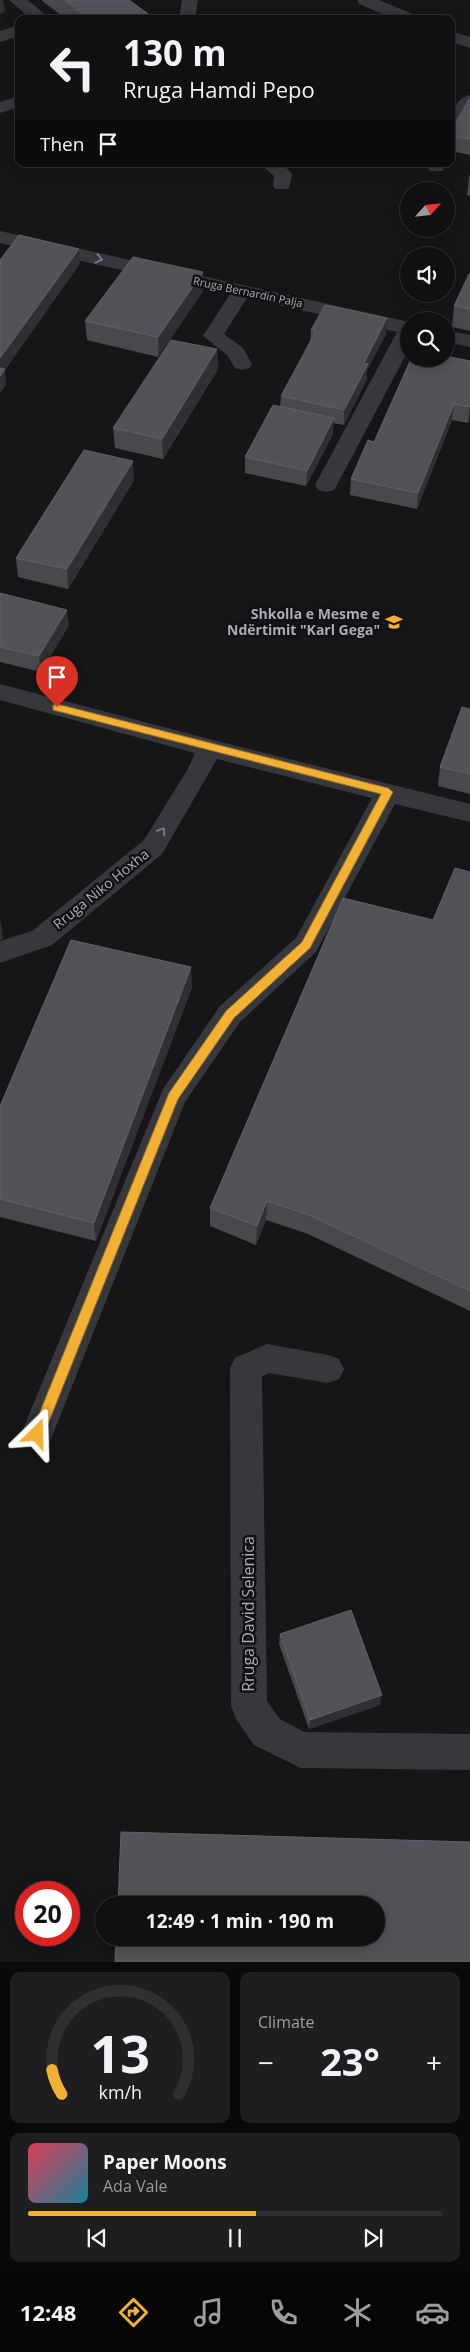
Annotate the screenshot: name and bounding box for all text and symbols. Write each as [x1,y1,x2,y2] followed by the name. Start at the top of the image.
[123,29,227,76] text: 130 m
[40,35,105,100] icon: left
[123,74,315,104] text: Rruga Hamdi Pepo
[94,130,122,158] icon: arrive
[40,131,84,157] text: Then
[400,182,455,238] north arrow
[400,182,455,367] map controls
[400,247,455,302] button: sound
[94,253,103,264] one-way arrow
[192,273,304,310] street label: Rruga Bernardin Palja
[400,312,455,367] button: search
[227,604,380,639] place label: Shkolla e Mesme e Ndërtimit "Karl Gega"
[384,612,404,632] school or university icon: Shkolla e Mesme e Ndërtimit "Karl Gega"
[36,656,78,707] pin
[43,663,71,691] icon: arrive
[156,828,166,837] one-way arrow
[49,844,152,933] street label: Rruga Niko Hoxha
[10,1407,62,1459] position arrow
[237,1536,259,1692] street label: Rruga David Selenica
[15,1881,80,1946] speed limit sign: 20
[146,1908,334,1934] text: 12:49 · 1 min · 190 m
[258,2011,315,2033] text: Climate
[90,2017,150,2088] text: 13
[320,2035,380,2087] text: 23°
[258,2043,274,2081] text: −
[426,2043,442,2081] text: +
[98,2080,142,2104] text: km/h
[103,2149,227,2175] text: Paper Moons
[103,2175,167,2197] text: Ada Vale
[83,2224,111,2252] icon: previous
[221,2224,249,2252] icon: pause
[359,2224,387,2252] icon: next
[116,2295,151,2330] icon: directions
[191,2295,226,2330] icon: music
[266,2295,301,2330] icon: phone
[340,2295,375,2330] icon: climate
[415,2295,450,2330] icon: car
[20,2297,76,2327] text: 12:48

